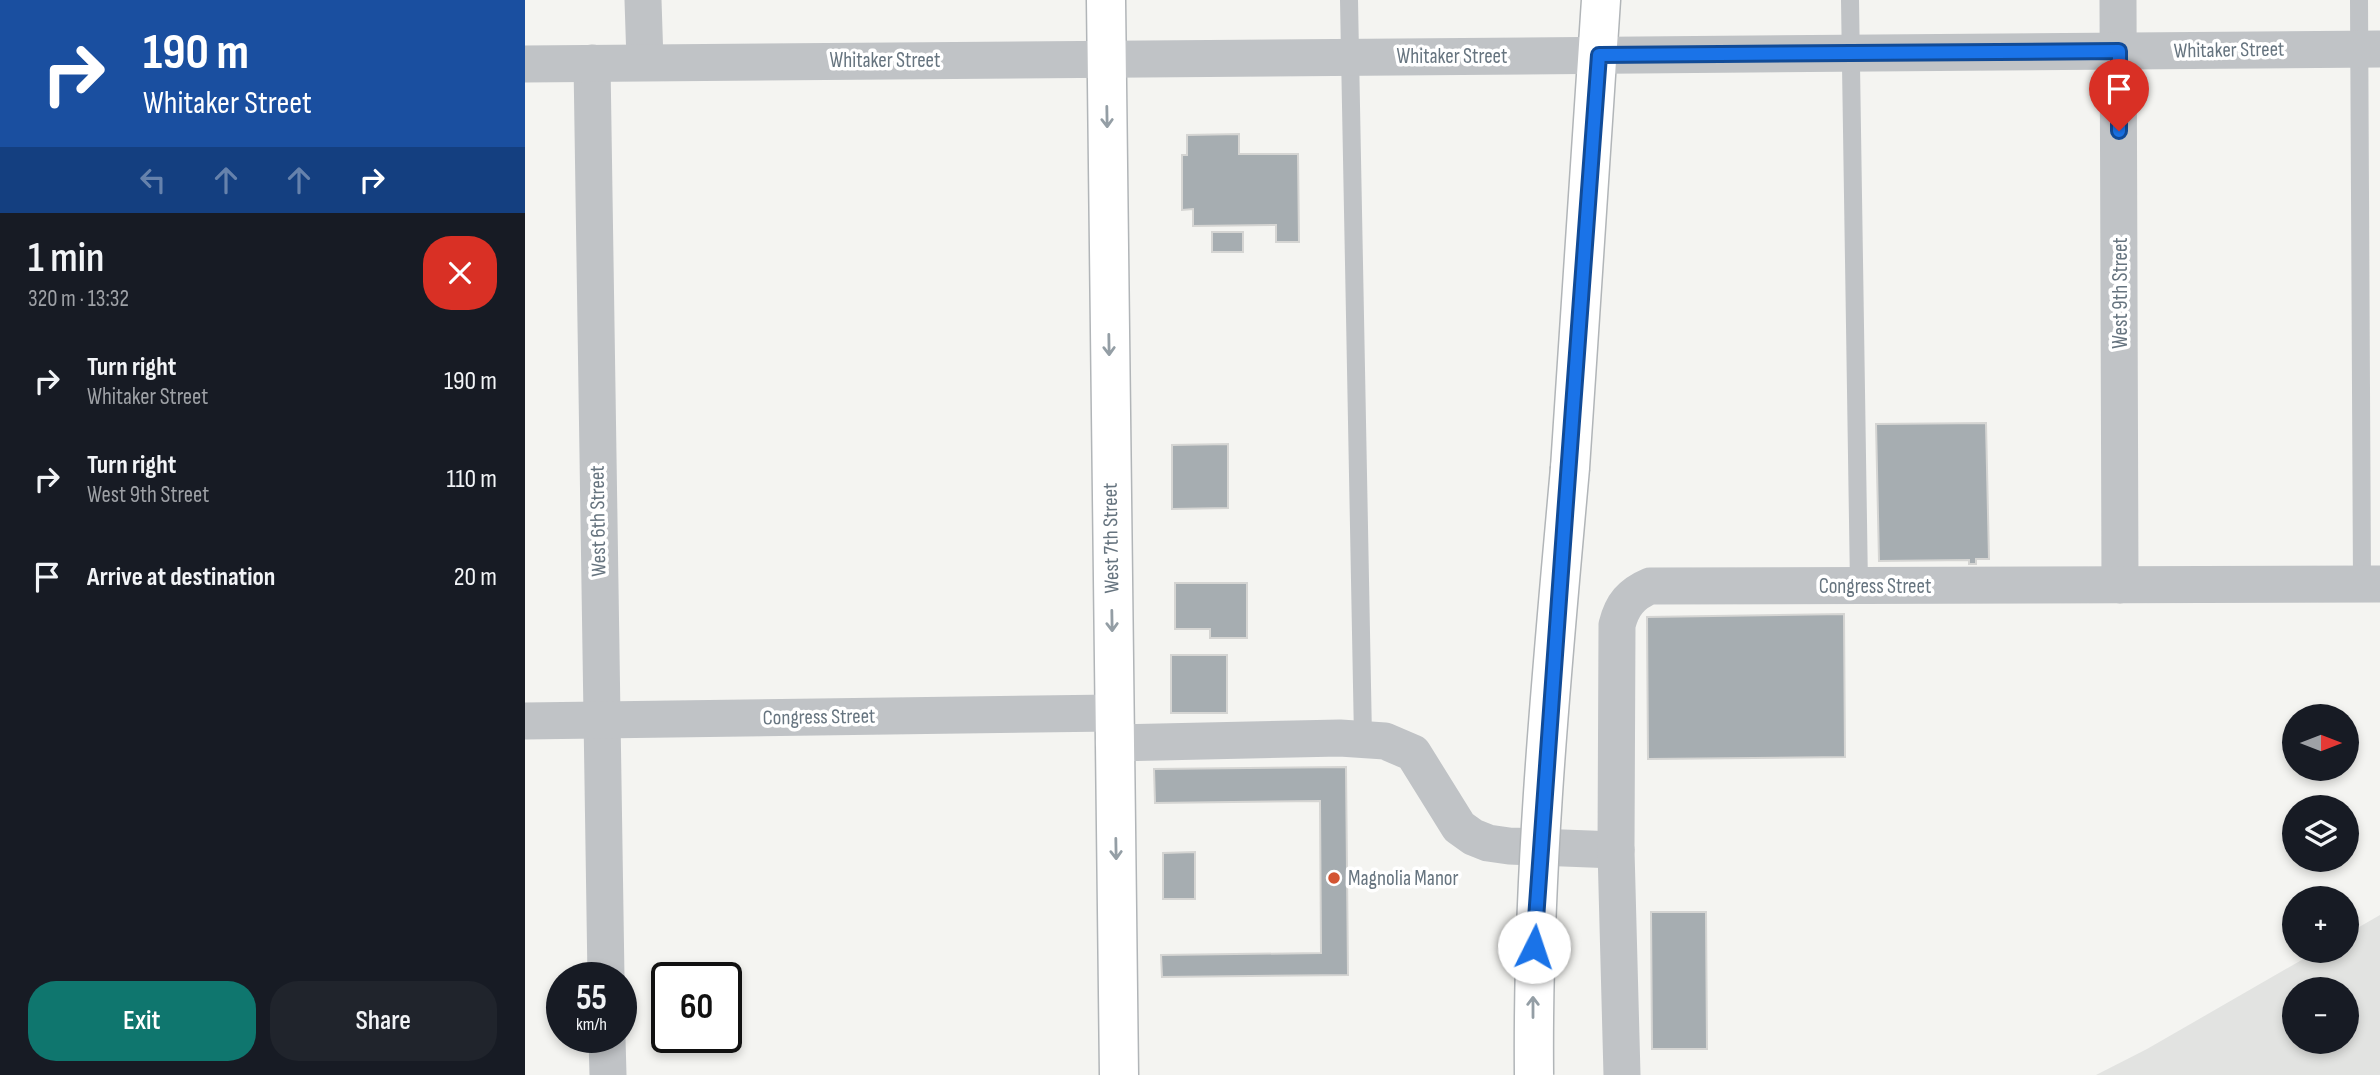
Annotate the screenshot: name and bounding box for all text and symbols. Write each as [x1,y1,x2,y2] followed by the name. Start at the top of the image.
[143,24,249,83] text: 190 m
[28,28,119,119] icon: right
[2173,37,2285,63] street label: Whitaker Street
[1397,44,1507,69] street label: Whitaker Street
[830,48,940,73] street label: Whitaker Street
[2089,59,2149,131] pin
[2100,70,2138,108] icon: arrive
[143,84,312,123] text: Whitaker Street
[1100,105,1113,128] one-way arrow
[134,161,172,199] icon: left
[207,161,245,199] icon: ahead
[280,161,318,199] icon: ahead
[353,161,391,199] icon: right
[28,233,104,284] text: 1 min
[423,236,497,310] button: close
[2108,237,2133,349] street label: West 9th Street
[28,285,129,313] text: 320 m · 13:32
[1102,333,1116,356] one-way arrow
[87,352,176,383] text: Turn right
[28,362,66,400] icon: right
[444,366,497,397] text: 190 m
[87,383,208,411] text: Whitaker Street
[87,450,176,481] text: Turn right
[28,460,66,498] icon: right
[446,464,497,495] text: 110 m
[585,465,611,577] street label: West 6th Street
[87,481,209,509] text: West 9th Street
[1098,482,1124,594] street label: West 7th Street
[28,558,66,596] icon: arrive
[87,562,275,593] text: Arrive at destination
[454,562,497,593] text: 20 m
[1819,574,1931,599] street label: Congress Street
[1105,609,1119,632] one-way arrow
[762,704,876,730] street label: Congress Street
[2282,704,2359,780] north arrow
[2282,704,2359,1054] map controls
[2282,795,2359,872] button: layers
[1109,837,1122,860] one-way arrow
[1348,866,1459,891] place label: Magnolia Manor
[1326,870,1342,886] marker: Magnolia Manor
[2282,886,2359,963] button: +
[1497,910,1571,984] position arrow
[651,962,742,1053] speed limit sign: 60
[576,977,607,1020] text: 55
[2282,977,2359,1054] button: −
[28,981,256,1061] button: Exit
[270,981,497,1061] button: Share
[1526,996,1540,1019] one-way arrow
[576,1014,607,1035] text: km/h

